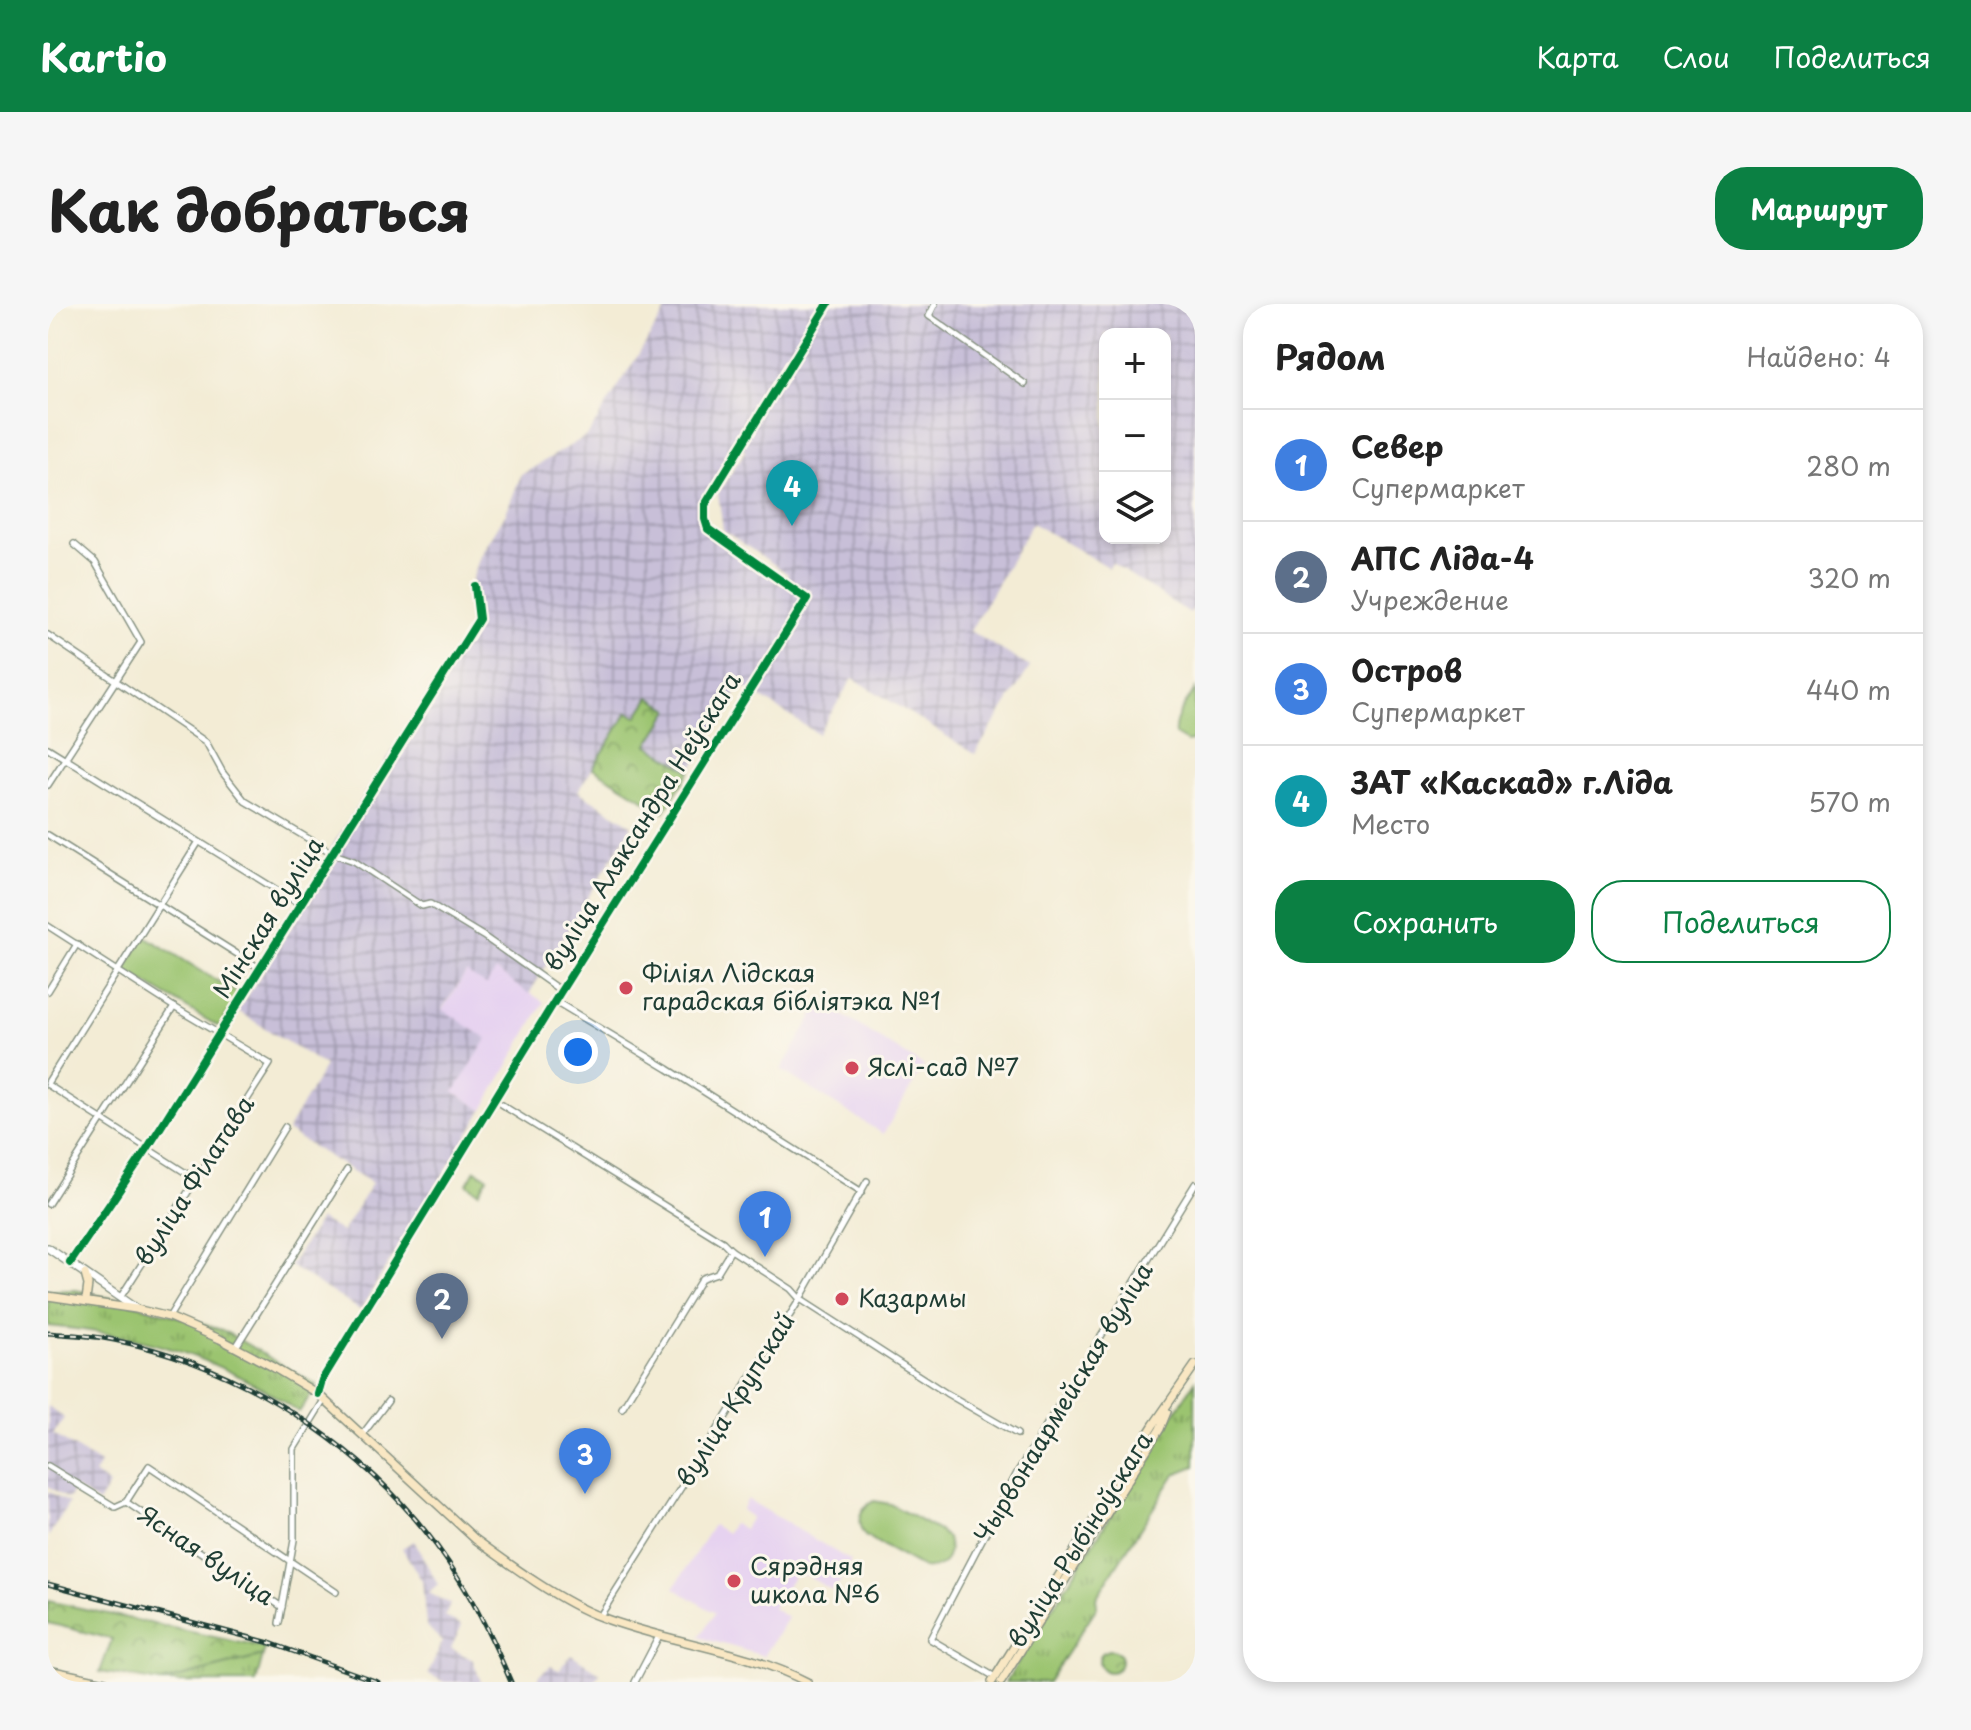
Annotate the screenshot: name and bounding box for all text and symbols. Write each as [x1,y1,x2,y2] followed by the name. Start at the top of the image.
[40,28,167,85] text: Kartio
[1536,35,1619,78] text: Карта
[1663,35,1730,78] text: Слои
[1774,35,1931,78] text: Поделиться
[48,166,471,251] text: Как добраться
[1715,167,1923,250] button: Маршрут
[1099,328,1171,544] map controls
[1099,328,1171,400] button: +
[1275,330,1386,382] text: Рядом
[1746,337,1891,376] text: Найдено: 4
[1099,400,1171,472] button: −
[1351,423,1444,468] text: Север
[1295,446,1307,485] text: 1
[1806,446,1891,485] text: 280 m
[766,460,818,526] pin: 4
[1351,468,1525,507] text: Супермаркет
[1099,472,1171,544] button: layers
[1351,535,1534,580] text: АПС Ліда-4
[1292,558,1310,597] text: 2
[1807,558,1891,597] text: 320 m
[1351,580,1509,619] text: Учреждение
[1351,647,1462,692] text: Остров
[534,664,748,978] street label: вуліца Аляксандра Неўскага
[1292,670,1310,709] text: 3
[1806,670,1891,709] text: 440 m
[1351,692,1525,731] text: Супермаркет
[1351,759,1673,804] text: ЗАТ «Каскад» г.Ліда
[1292,782,1310,821] text: 4
[1808,782,1891,821] text: 570 m
[1351,804,1430,843] text: Место
[203,829,332,1005] street label: Мінская вуліца
[1275,880,1575,963] button: Сохранить
[1591,880,1891,963] button: Поделиться
[642,954,941,1018] place label: Філіял Лідская гарадская бібліятэка №1
[617,979,635,997] marker: Філіял Лідская гарадская бібліятэка №1
[558,1032,598,1072] your location
[868,1048,1019,1084] place label: Яслі-сад №7
[843,1059,861,1077] marker: Яслі-сад №7
[125,1088,262,1272] street label: вуліца Філатава
[739,1191,791,1257] pin: 1
[964,1254,1161,1549] street label: Чырвонаармейская вуліца
[416,1273,468,1339] pin: 2
[858,1279,967,1315] place label: Казармы
[833,1290,851,1308] marker: Казармы
[666,1305,802,1493] street label: вуліца Крупскай
[998,1424,1161,1654] street label: вуліца Рыбіноўскага
[559,1428,611,1494] pin: 3
[132,1495,283,1613] street label: Ясная вуліца
[750,1547,880,1611] place label: Сярэдняя школа №6
[725,1572,743,1590] marker: Сярэдняя школа №6

